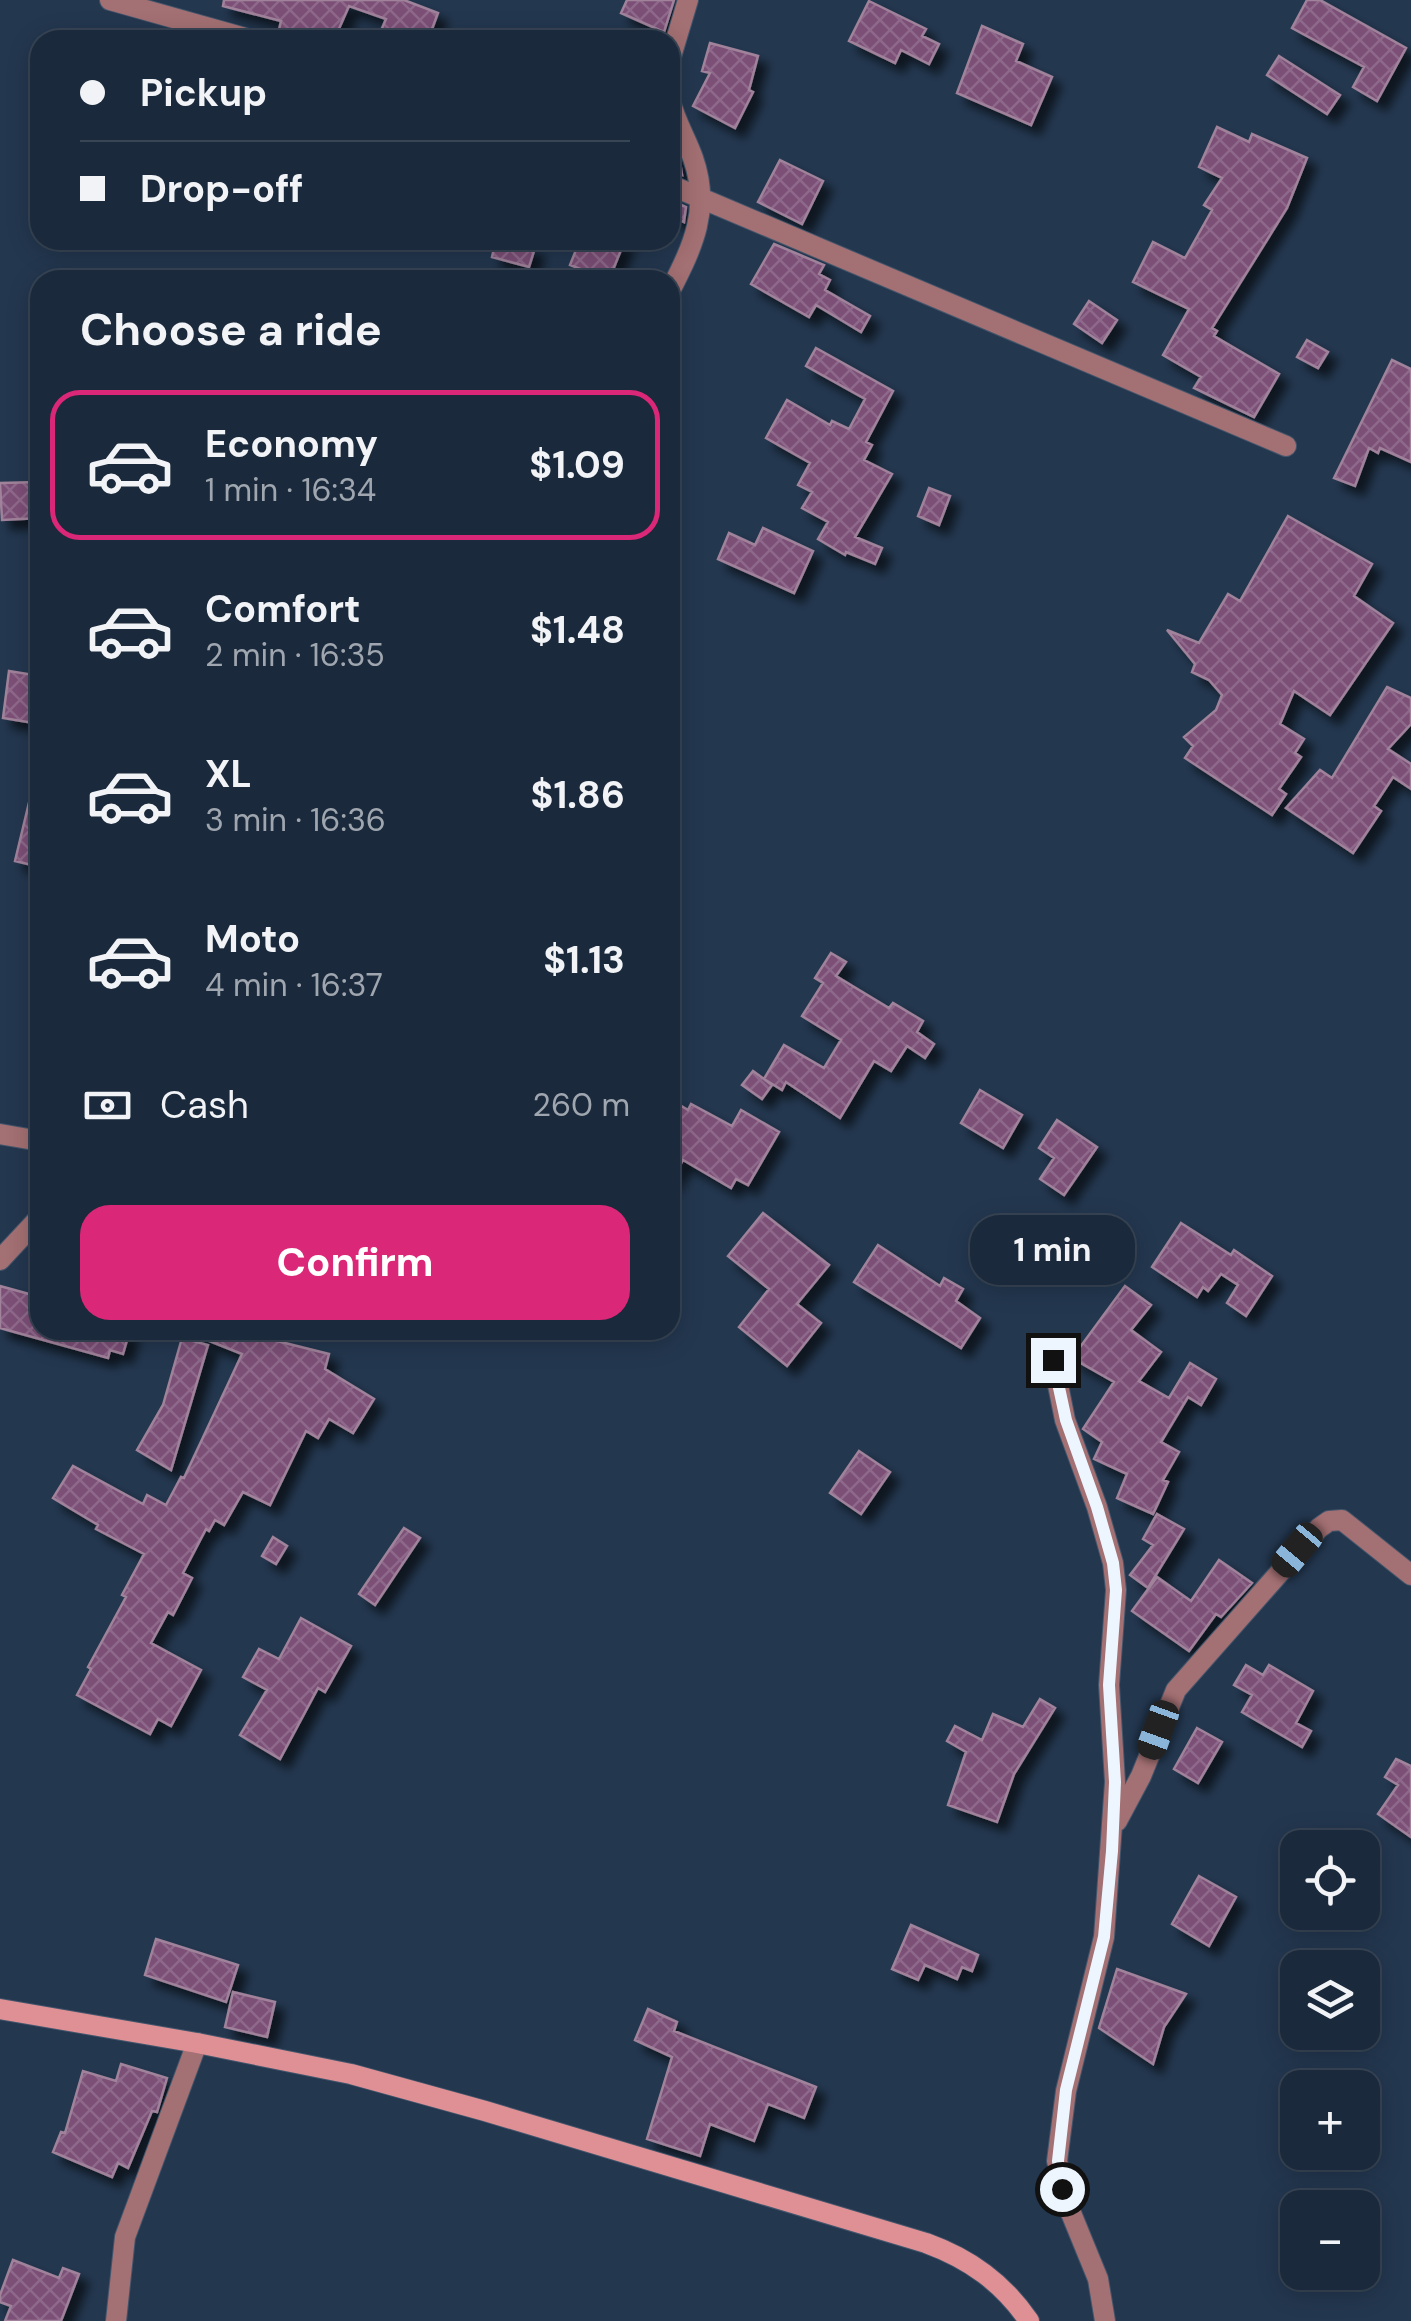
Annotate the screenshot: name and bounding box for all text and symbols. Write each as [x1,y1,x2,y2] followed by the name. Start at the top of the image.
[140,68,267,118] text: Pickup
[140,164,303,214] text: Drop-off
[80,300,382,359] text: Choose a ride
[205,419,378,469] text: Economy
[85,420,175,510] icon: car
[529,440,625,490] text: $1.09
[205,469,376,511] text: 1 min · 16:34
[205,584,361,634] text: Comfort
[85,585,175,675] icon: car
[530,605,625,655] text: $1.48
[205,634,385,676] text: 2 min · 16:35
[205,749,252,799] text: XL
[85,750,175,840] icon: car
[530,770,625,820] text: $1.86
[205,799,386,841] text: 3 min · 16:36
[205,914,300,964] text: Moto
[85,915,175,1005] icon: car
[543,935,625,985] text: $1.13
[205,964,383,1006] text: 4 min · 16:37
[80,1078,135,1133] icon: cash
[160,1080,249,1130] text: Cash
[533,1084,630,1126] text: 260 m
[80,1205,630,1320] button: Confirm
[970,1215,1136,1285] callout: 1 min
[1014,1229,1091,1271] text: 1 min
[1031,1338,1076,1383] route end
[1266,1517,1328,1583] car
[1134,1697,1182,1763] car
[1280,1830,1380,2290] map controls
[1280,1830,1380,1930] button: locate
[1280,1950,1380,2050] button: layers
[1280,2070,1380,2170] button: +
[1040,2167,1085,2212] route start
[1280,2190,1380,2290] button: −

